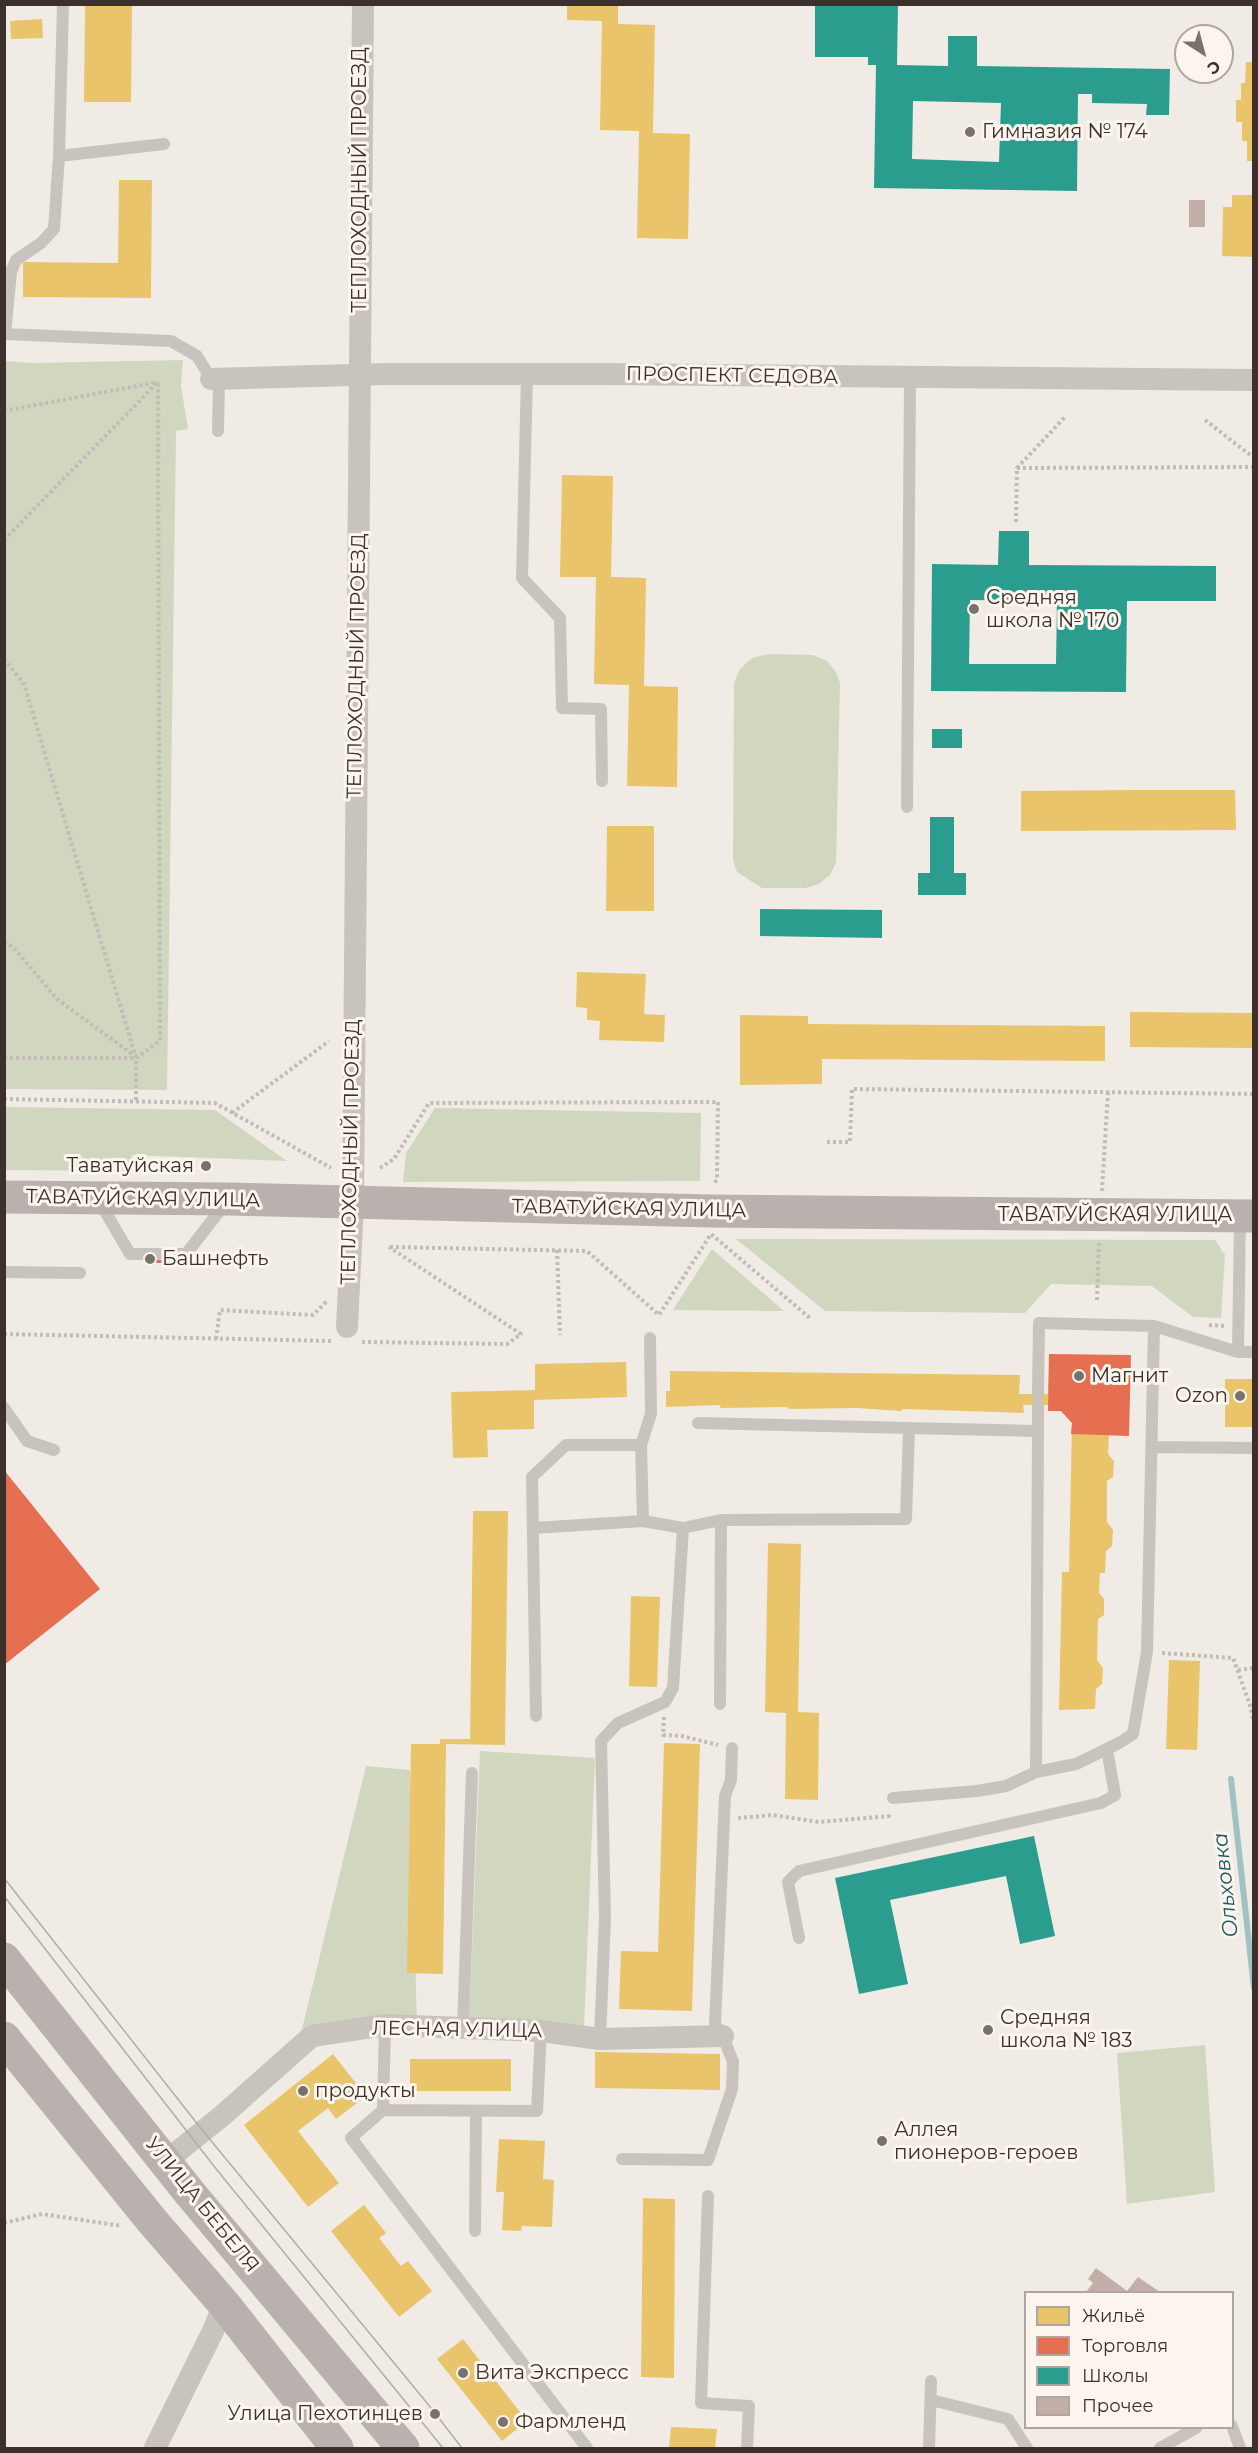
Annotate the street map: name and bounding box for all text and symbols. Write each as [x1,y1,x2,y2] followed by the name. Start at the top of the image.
[1174,24,1234,84] north arrow
[348,47,372,313] street label: ТЕПЛОХОДНЫЙ ПРОЕЗД
[1203,56,1224,78] text: С
[982,120,1148,144] place label: Гимназия № 174
[963,125,977,139] marker: Гимназия № 174
[626,362,838,390] street label: ПРОСПЕКТ СЕДОВА
[343,533,371,799] street label: ТЕПЛОХОДНЫЙ ПРОЕЗД
[986,586,1119,633] place label: Средняя школа № 170
[967,602,981,616] marker: Средняя школа № 170
[337,1019,365,1285] street label: ТЕПЛОХОДНЫЙ ПРОЕЗД
[66,1154,194,1178] place label: Таватуйская
[199,1159,213,1173] marker: Таватуйская
[26,1185,260,1213] street label: ТАВАТУЙСКАЯ УЛИЦА
[512,1195,746,1223] street label: ТАВАТУЙСКАЯ УЛИЦА
[998,1203,1232,1227] street label: ТАВАТУЙСКАЯ УЛИЦА
[162,1247,269,1271] place label: Башнефть
[143,1252,157,1266] marker: Башнефть
[1091,1364,1168,1388] place label: Магнит
[1072,1369,1086,1383] marker: Магнит
[1175,1384,1228,1408] place label: Ozon
[1233,1389,1247,1403] marker: Ozon
[1208,1831,1244,1939] water label: Ольховка
[1000,2006,1133,2053] place label: Средняя школа № 183
[372,2017,542,2043] street label: ЛЕСНАЯ УЛИЦА
[981,2023,995,2037] marker: Средняя школа № 183
[315,2079,416,2103] place label: продукты
[296,2084,310,2098] marker: продукты
[894,2118,1078,2165] place label: Аллея пионеров-героев
[140,2132,264,2278] street label: УЛИЦА БЕБЕЛЯ
[875,2134,889,2148] marker: Аллея пионеров-героев
[1024,2291,1234,2429] legend
[1082,2305,1145,2327] text: Жильё
[1082,2335,1168,2357] text: Торговля
[475,2361,629,2385] place label: Вита Экспресс
[1082,2365,1149,2387] text: Школы
[456,2366,470,2380] marker: Вита Экспресс
[1082,2395,1154,2417] text: Прочее
[227,2402,423,2426] place label: Улица Пехотинцев
[428,2407,442,2421] marker: Улица Пехотинцев
[515,2410,626,2434] place label: Фармленд
[496,2415,510,2429] marker: Фармленд

